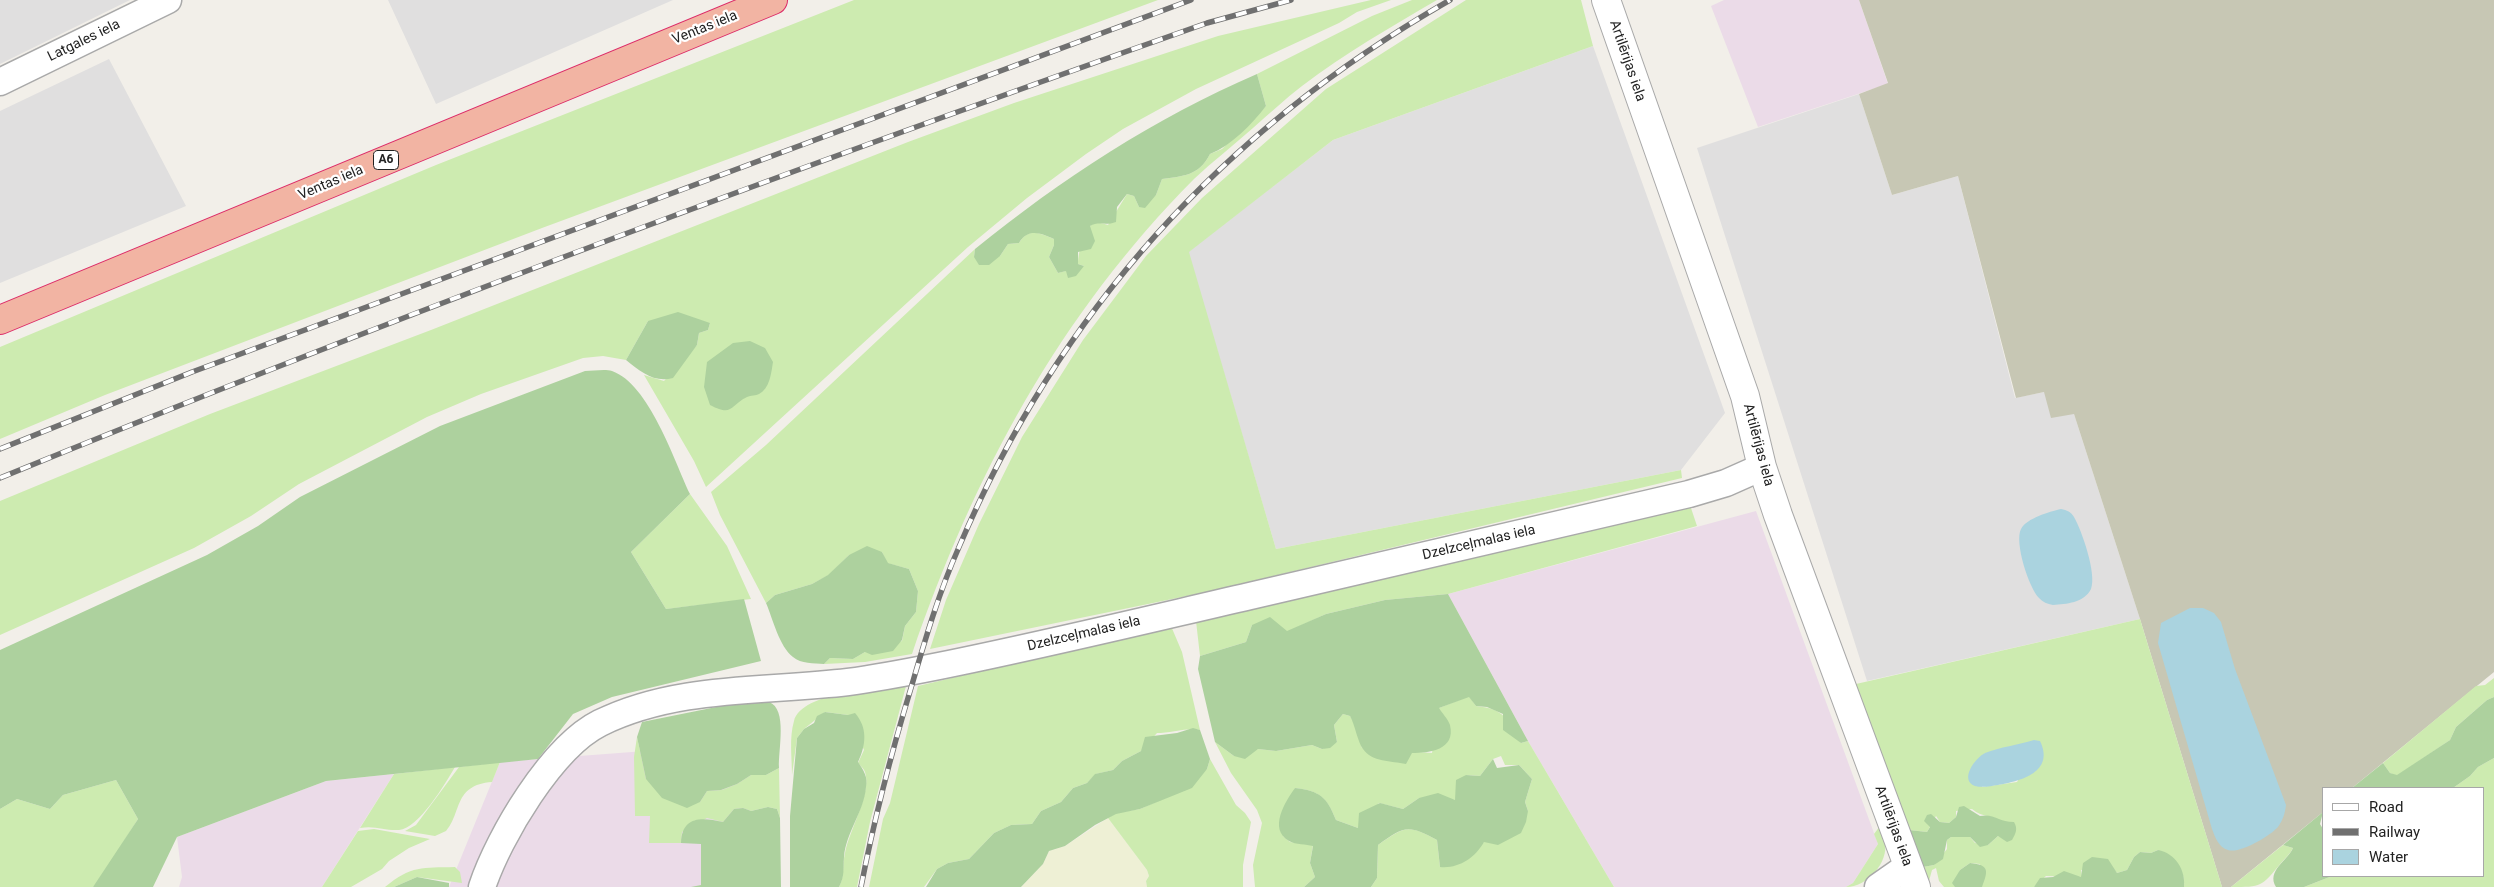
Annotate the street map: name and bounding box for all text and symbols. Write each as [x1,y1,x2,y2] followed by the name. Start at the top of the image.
[670,7,740,49] street label: Ventas iela
[45,16,123,66] street label: Latgales iela
[1605,18,1649,104] street label: Artilērijas iela
[374,150,398,170] road number: A6
[296,162,366,204] street label: Ventas iela
[1739,402,1777,488] street label: Artilērijas iela
[1421,522,1537,564] street label: Dzelzceļmalas iela
[1026,613,1142,655] street label: Dzelzceļmalas iela
[1871,783,1915,869] street label: Artilērijas iela
[2322,787,2484,877] legend
[2369,798,2403,816] text: Road
[2369,823,2420,841] text: Railway
[2369,848,2408,866] text: Water

